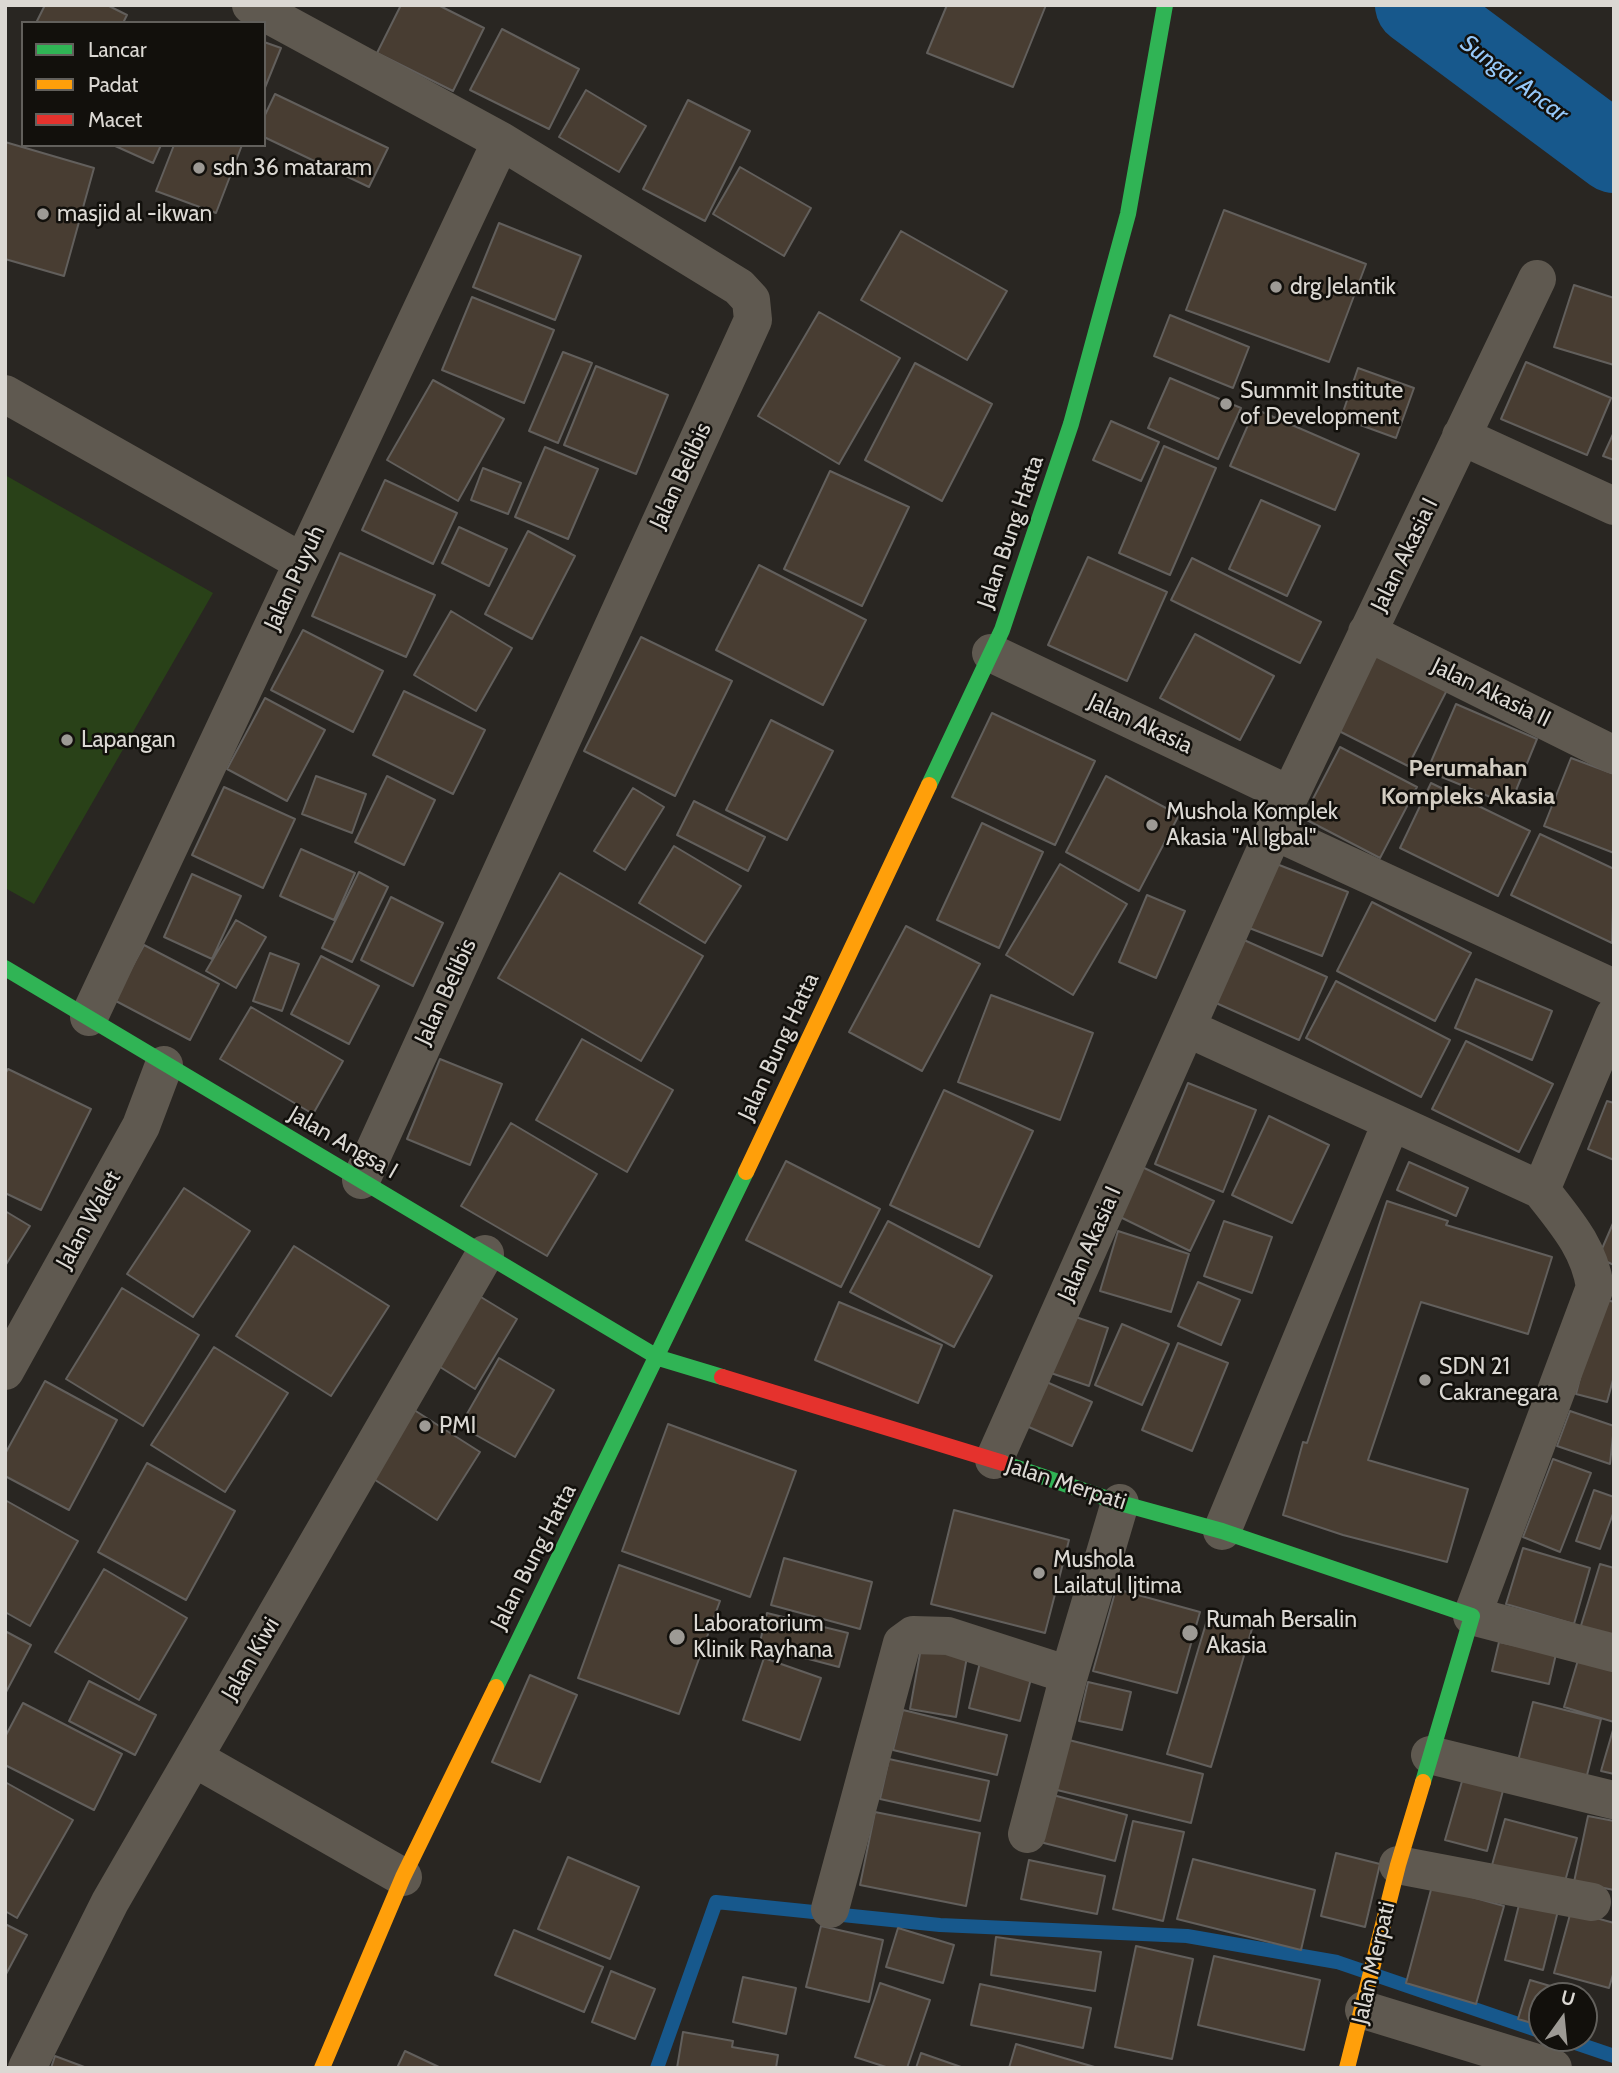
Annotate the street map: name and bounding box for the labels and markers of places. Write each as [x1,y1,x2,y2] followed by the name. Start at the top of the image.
[213,154,372,182] place label: sdn 36 mataram
[191,160,207,176] marker: sdn 36 mataram
[57,200,212,228] place label: masjid al -ikwan
[35,206,51,222] marker: masjid al -ikwan
[1290,273,1396,301] place label: drg Jelantik
[1268,279,1284,295] marker: drg Jelantik
[1240,377,1403,431] place label: Summit Institute of Development
[1218,396,1234,412] marker: Summit Institute of Development
[81,726,176,754] place label: Lapangan
[59,732,75,748] marker: Lapangan
[1166,798,1338,852] place label: Mushola Komplek Akasia "Al Igbal"
[1144,817,1160,833] marker: Mushola Komplek Akasia "Al Igbal"
[1439,1353,1558,1407] place label: SDN 21 Cakranegara
[1417,1372,1433,1388] marker: SDN 21 Cakranegara
[439,1412,476,1440] place label: PMI
[417,1418,433,1434] marker: PMI
[1053,1546,1181,1600] place label: Mushola Lailatul Ijtima
[1031,1565,1047,1581] marker: Mushola Lailatul Ijtima
[1206,1606,1357,1660] place label: Rumah Bersalin Akasia
[693,1610,833,1664] place label: Laboratorium Klinik Rayhana
[1180,1623,1200,1643] marker: Rumah Bersalin Akasia
[667,1627,687,1647] marker: Laboratorium Klinik Rayhana

